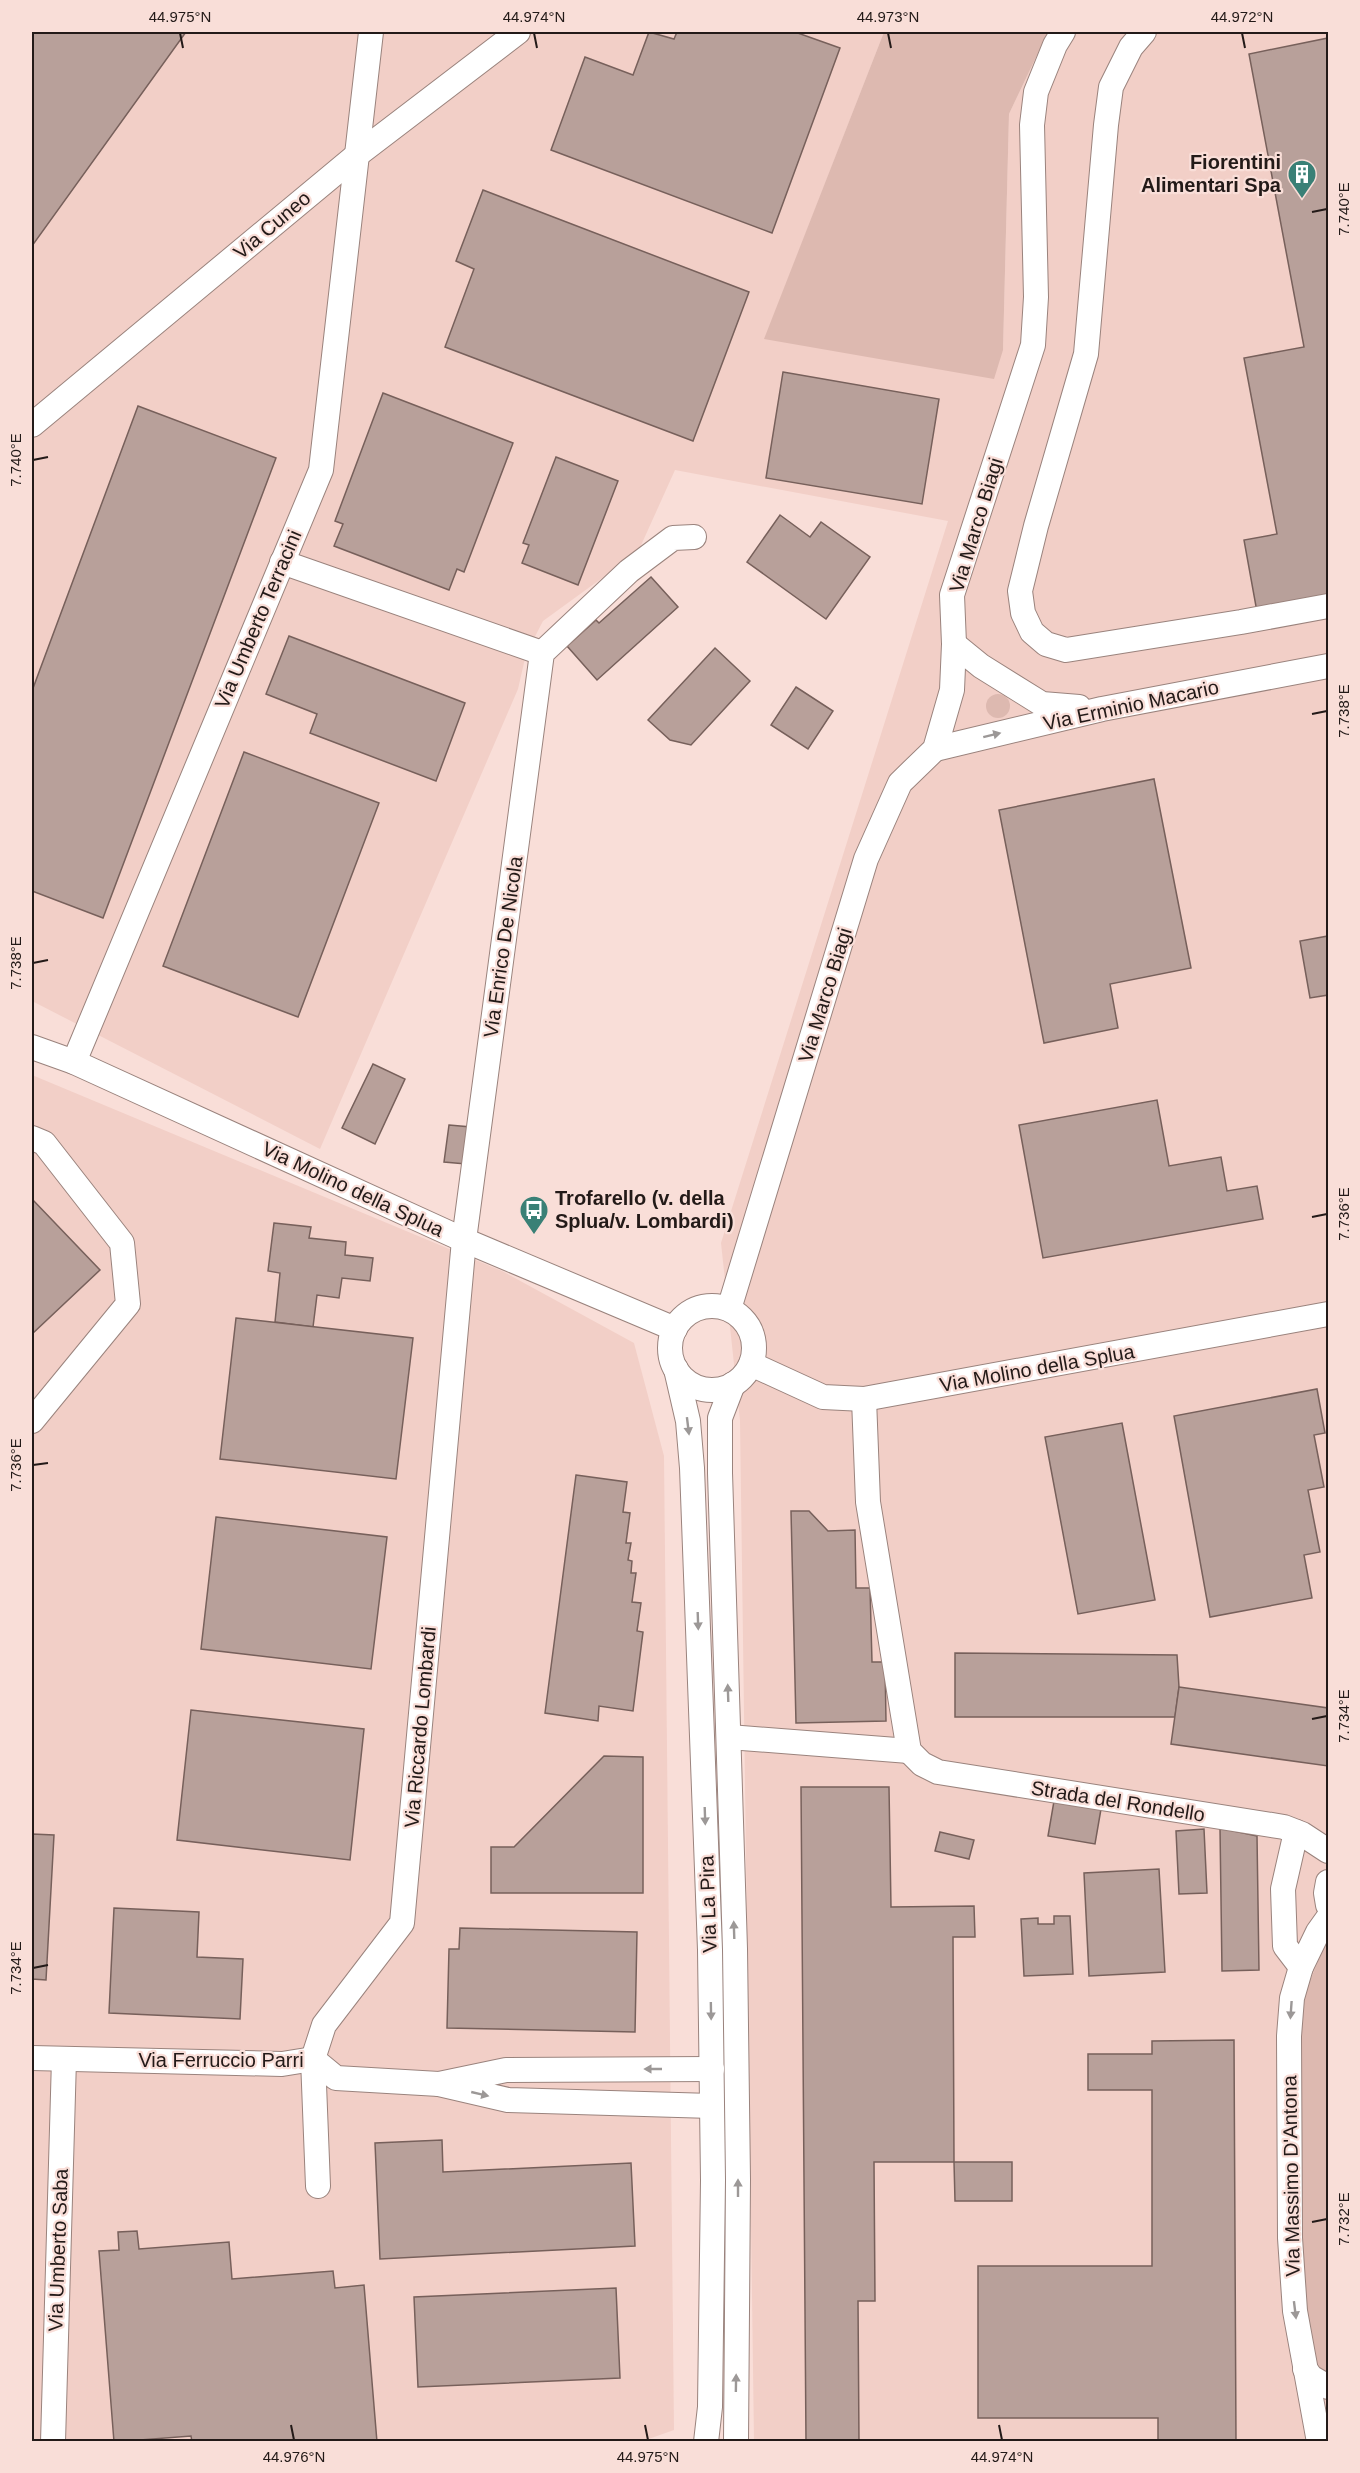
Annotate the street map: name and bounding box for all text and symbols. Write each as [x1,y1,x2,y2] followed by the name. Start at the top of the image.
[149,8,211,25] text: 44.975°N
[503,8,565,25] text: 44.974°N
[857,8,919,25] text: 44.973°N
[1211,8,1273,25] text: 44.972°N
[1141,151,1282,196] place label: Fiorentini Alimentari Spa
[1286,158,1318,200] building icon: Fiorentini Alimentari Spa
[1335,182,1352,236] text: 7.740°E
[229,187,315,263] street label: Via Cuneo
[7,433,24,487] text: 7.740°E
[945,455,1007,595] street label: Via Marco Biagi
[210,527,306,711] street label: Via Umberto Terracini
[1041,676,1221,734] street label: Via Erminio Macario
[1335,684,1352,738] text: 7.738°E
[983,730,1001,740] one-way arrow
[479,854,527,1039] street label: Via Enrico De Nicola
[794,925,856,1065] street label: Via Marco Biagi
[7,936,24,990] text: 7.738°E
[259,1137,448,1241] street label: Via Molino della Splua
[555,1187,734,1232] place label: Trofarello (v. della Splua/v. Lombardi)
[1335,1187,1352,1241] text: 7.736°E
[518,1194,550,1236] bus stop icon: Trofarello (v. della Splua/v. Lombardi)
[938,1340,1137,1396] street label: Via Molino della Splua
[683,1417,693,1436] one-way arrow
[7,1438,24,1492] text: 7.736°E
[693,1611,702,1630] one-way arrow
[400,1625,440,1829] street label: Via Riccardo Lombardi
[723,1684,732,1703] one-way arrow
[1335,1689,1352,1743] text: 7.734°E
[1030,1776,1206,1826] street label: Strada del Rondello
[700,1806,710,1825] one-way arrow
[695,1854,721,1953] street label: Via La Pira
[730,1921,739,1940] one-way arrow
[7,1941,24,1995] text: 7.734°E
[1286,2000,1296,2019] one-way arrow
[706,2001,716,2020] one-way arrow
[138,2049,304,2071] street label: Via Ferruccio Parri
[644,2064,663,2074] one-way arrow
[1278,2074,1304,2277] street label: Via Massimo D'Antona
[471,2089,490,2099] one-way arrow
[44,2167,72,2332] street label: Via Umberto Saba
[733,2179,743,2198] one-way arrow
[1335,2192,1352,2246] text: 7.732°E
[1291,2300,1300,2319] one-way arrow
[731,2374,741,2393] one-way arrow
[263,2448,325,2465] text: 44.976°N
[617,2448,679,2465] text: 44.975°N
[971,2448,1033,2465] text: 44.974°N

